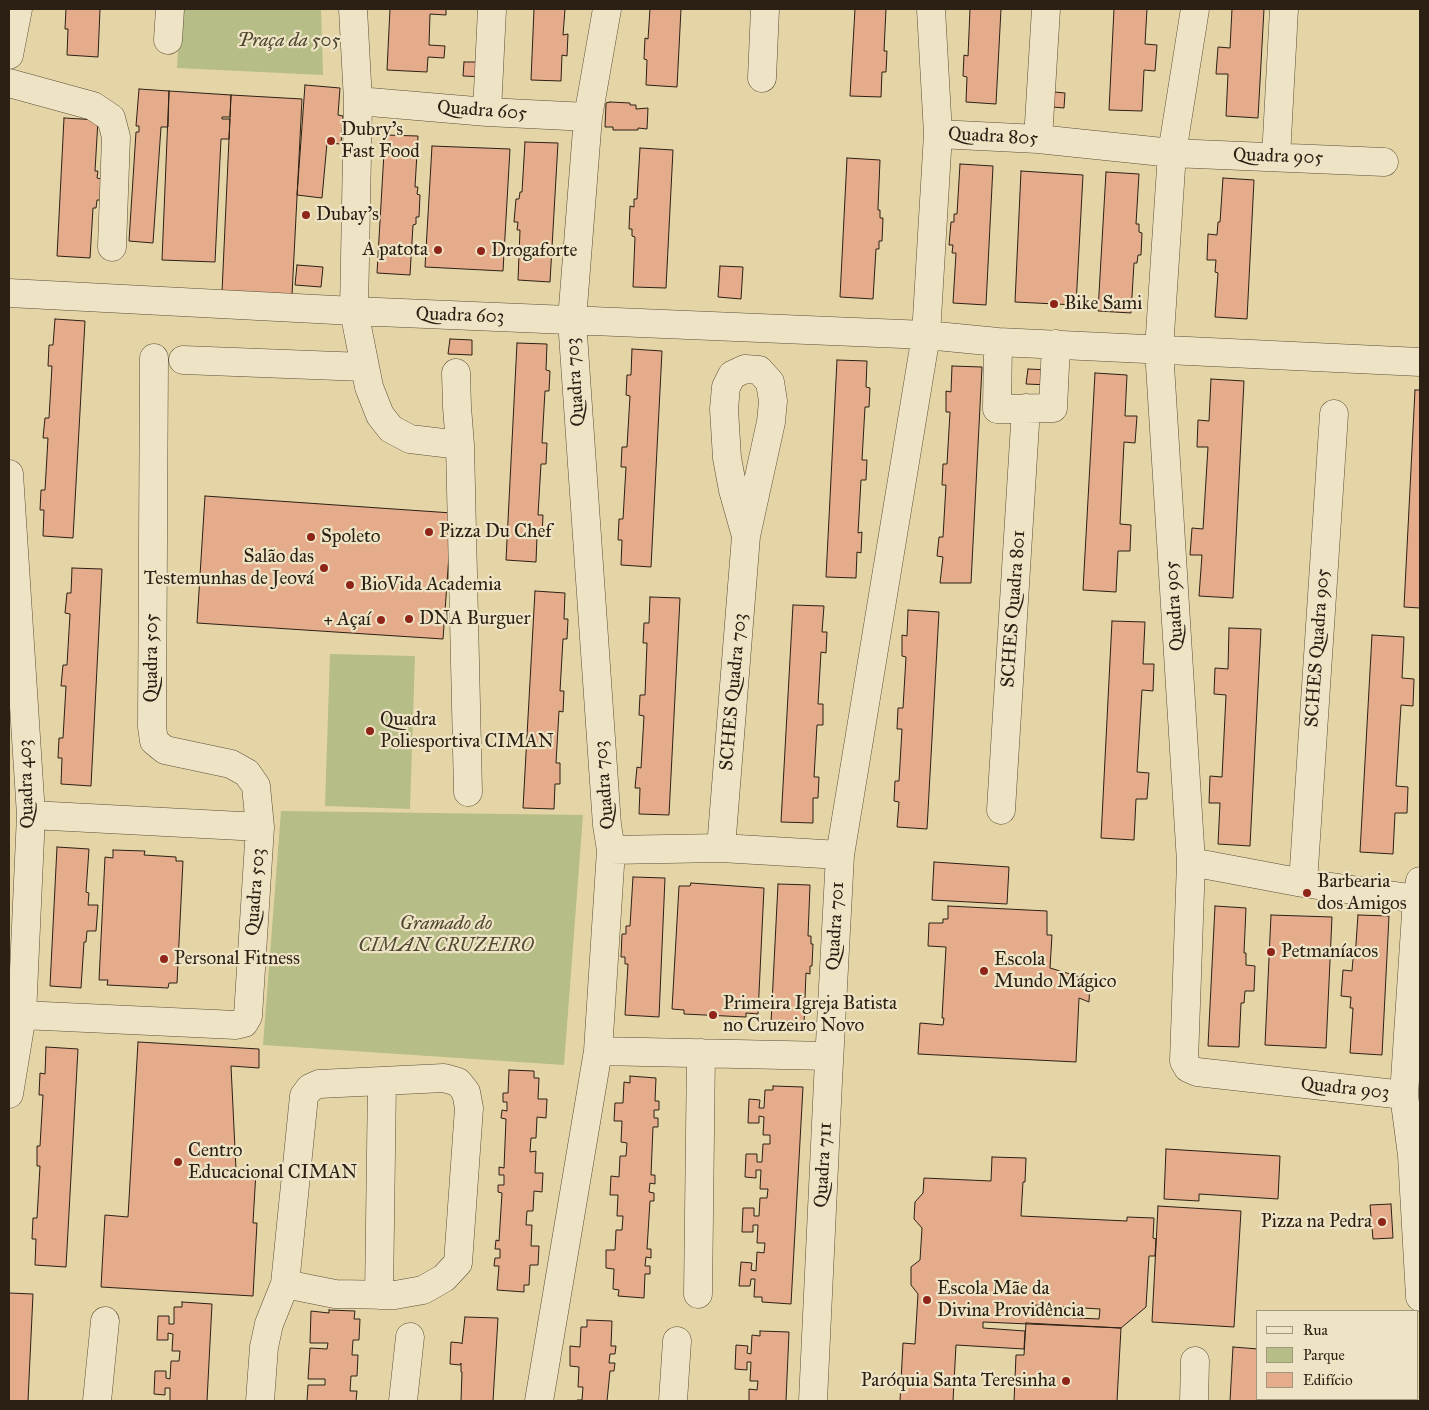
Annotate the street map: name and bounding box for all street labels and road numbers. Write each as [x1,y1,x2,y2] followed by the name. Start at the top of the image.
[436,96,528,126] street label: Quadra 605
[947,123,1039,151] street label: Quadra 805
[1232,144,1324,170] street label: Quadra 905
[415,303,505,329] street label: Quadra 603
[562,337,590,427] street label: Quadra 703
[997,529,1031,689] street label: SCHES Quadra 801
[1160,560,1190,652] street label: Quadra 905
[1301,568,1335,728] street label: SCHES Quadra 905
[716,612,752,772] street label: SCHES Quadra 703
[141,613,163,703] street label: Quadra 505
[14,739,40,829] street label: Quadra 403
[590,740,620,830] street label: Quadra 703
[242,847,270,937] street label: Quadra 503
[822,881,850,971] street label: Quadra 701
[1299,1073,1391,1105] street label: Quadra 903
[810,1122,838,1208] street label: Quadra 711

